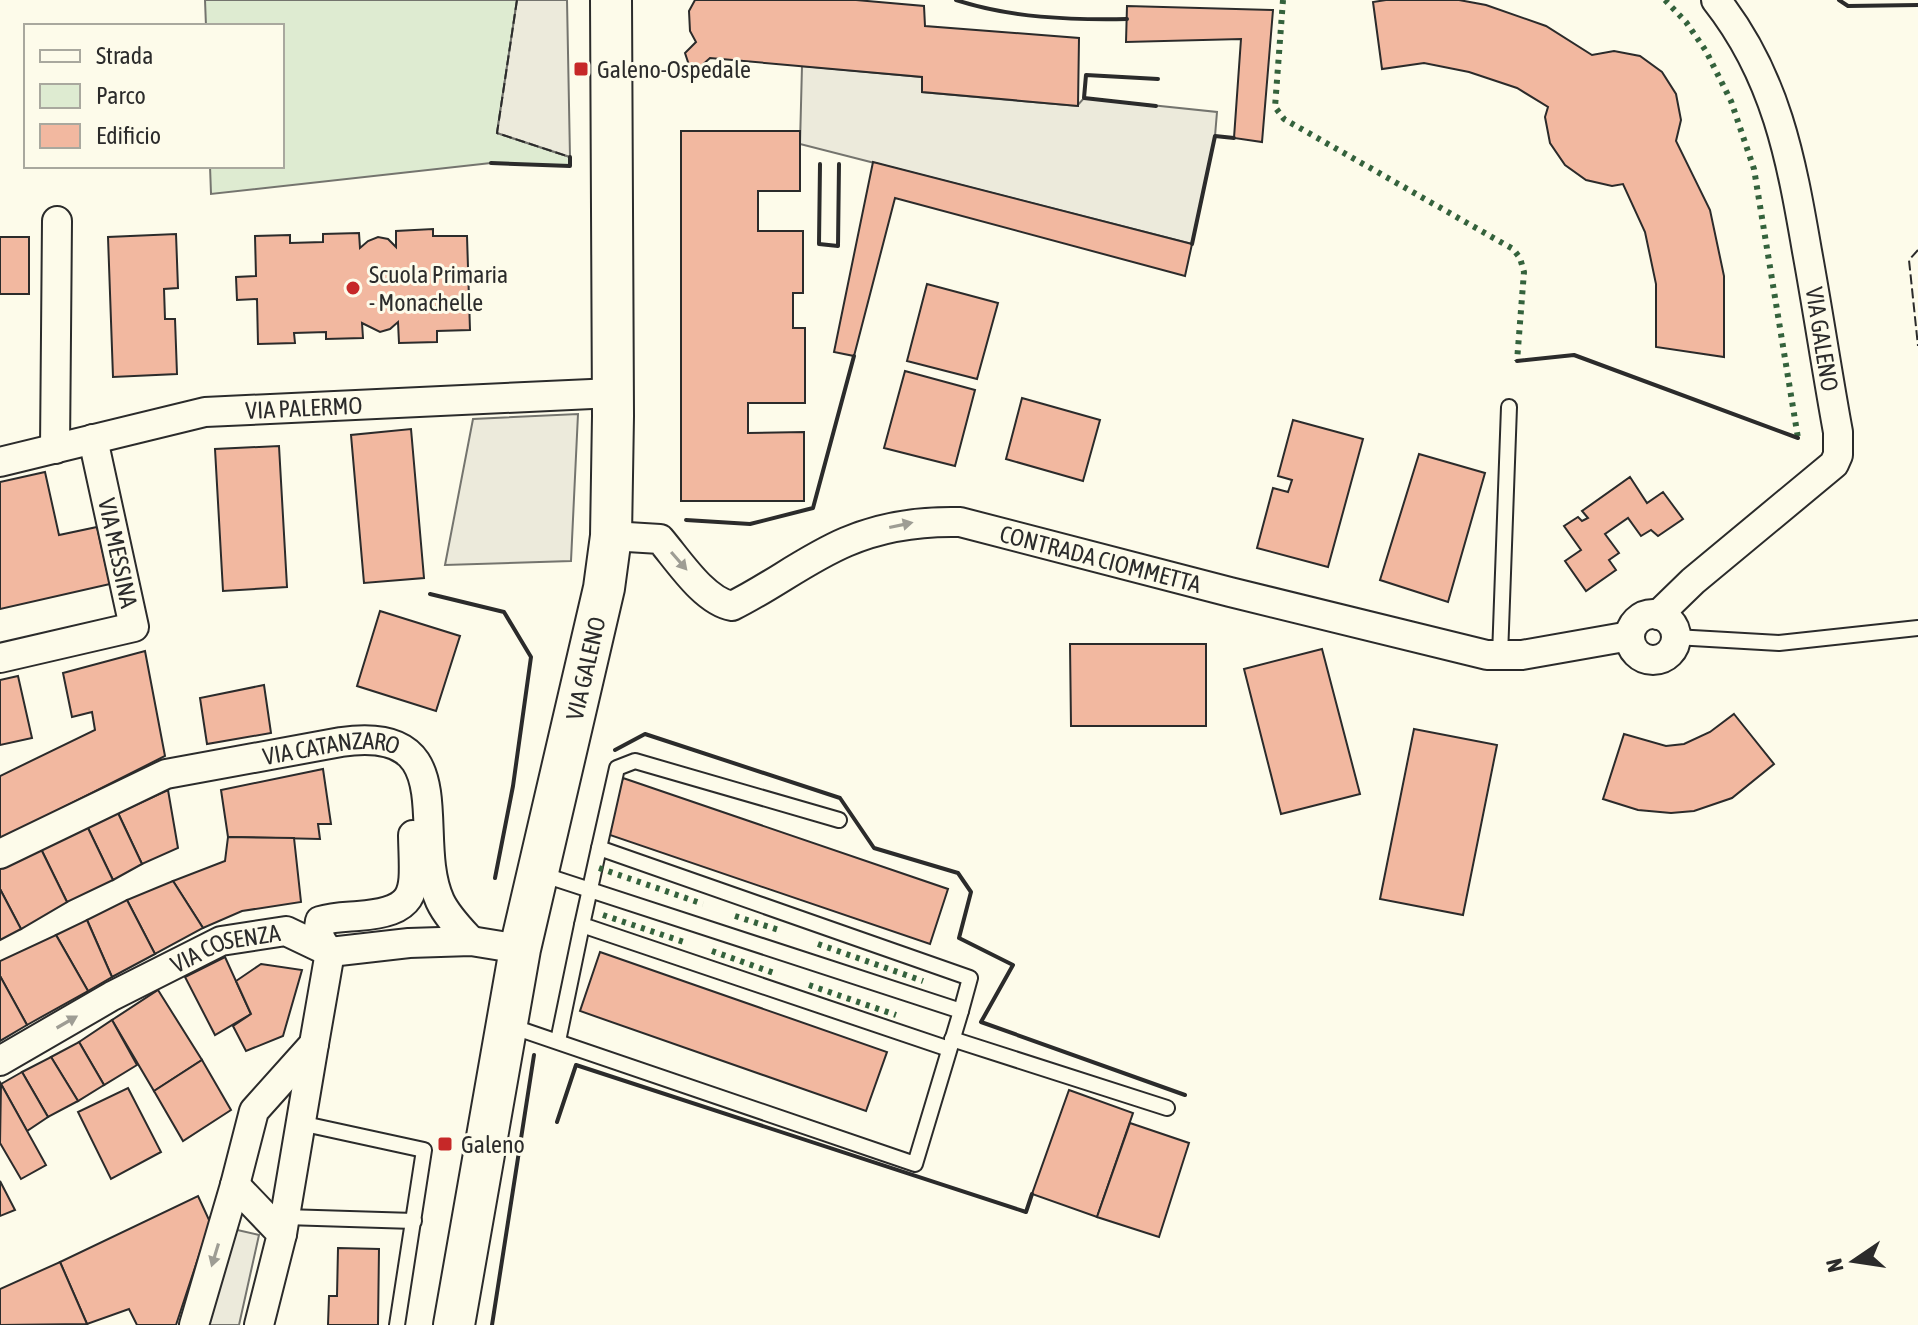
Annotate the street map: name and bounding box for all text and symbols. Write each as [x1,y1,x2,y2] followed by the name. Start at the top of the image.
[24,24,284,168] legend
[96,42,153,69] text: Strada
[597,56,751,83] place label: Galeno-Ospedale
[572,60,590,78] marker: Galeno-Ospedale
[96,82,146,109] text: Parco
[96,122,161,149] text: Edificio
[369,261,508,316] place label: Scuola Primaria - Monachelle
[344,279,362,297] marker: Scuola Primaria - Monachelle
[1800,285,1844,393] street label: VIA GALENO
[245,391,363,424] street label: VIA PALERMO
[93,496,143,611] street label: VIA MESSINA
[889,518,914,531] one-way arrow
[997,519,1204,598] street label: CONTRADA CIOMMETTA
[670,551,687,571] one-way arrow
[560,614,610,723] street label: VIA GALENO
[260,726,404,770] street label: VIA CATANZARO
[166,919,282,978] street label: VIA COSENZA
[56,1015,78,1029] one-way arrow
[461,1131,525,1158] place label: Galeno
[436,1135,454,1153] marker: Galeno
[1814,1221,1894,1301] north arrow
[208,1244,221,1268] one-way arrow
[1820,1256,1849,1275] text: N

